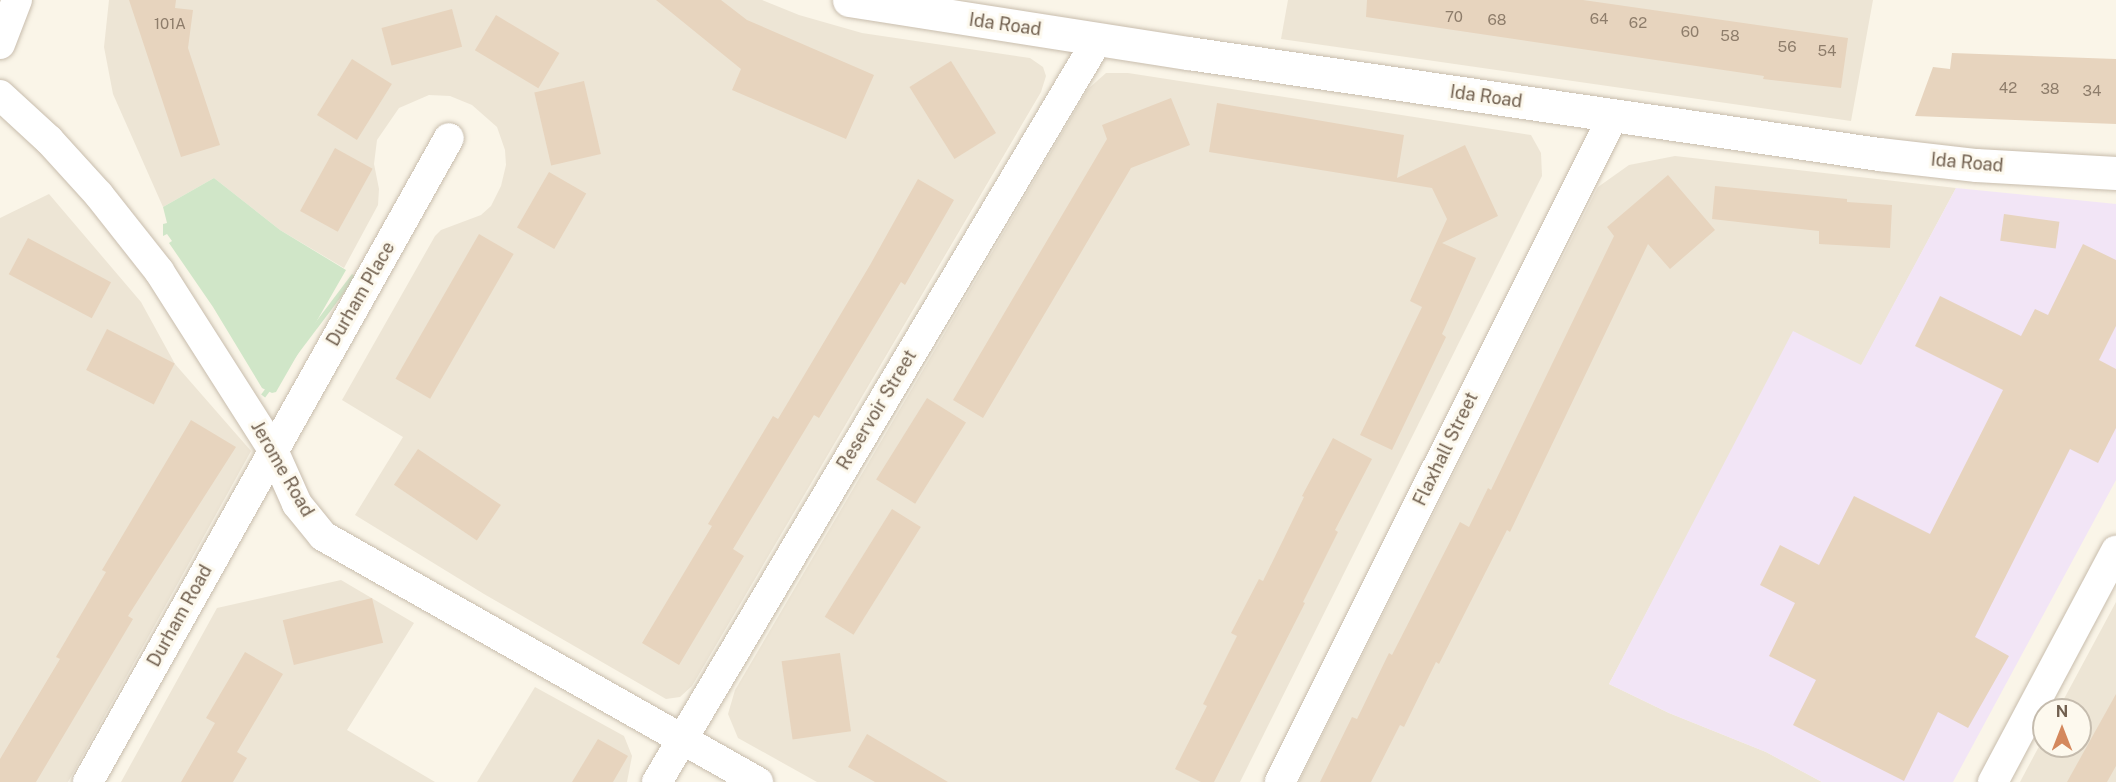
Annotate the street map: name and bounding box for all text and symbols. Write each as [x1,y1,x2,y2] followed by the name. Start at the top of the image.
[1445,8,1463,26] house number: 70
[968,9,1042,41] street label: Ida Road
[1590,10,1608,28] house number: 64
[1488,11,1506,29] house number: 68
[1629,14,1647,32] house number: 62
[154,15,186,33] house number: 101A
[1681,23,1699,41] house number: 60
[1720,27,1740,45] house number: 58
[1778,38,1796,56] house number: 56
[1817,42,1837,60] house number: 54
[1999,79,2017,97] house number: 42
[2040,80,2060,98] house number: 38
[1449,81,1523,113] street label: Ida Road
[2083,82,2101,100] house number: 34
[1930,149,2004,177] street label: Ida Road
[322,238,400,350] street label: Durham Place
[833,346,921,474] street label: Reservoir Street
[1409,389,1483,509] street label: Flaxhall Street
[246,417,318,521] street label: Jerome Road
[143,561,217,671] street label: Durham Road
[2032,698,2092,758] north arrow
[2056,702,2068,721] text: N

